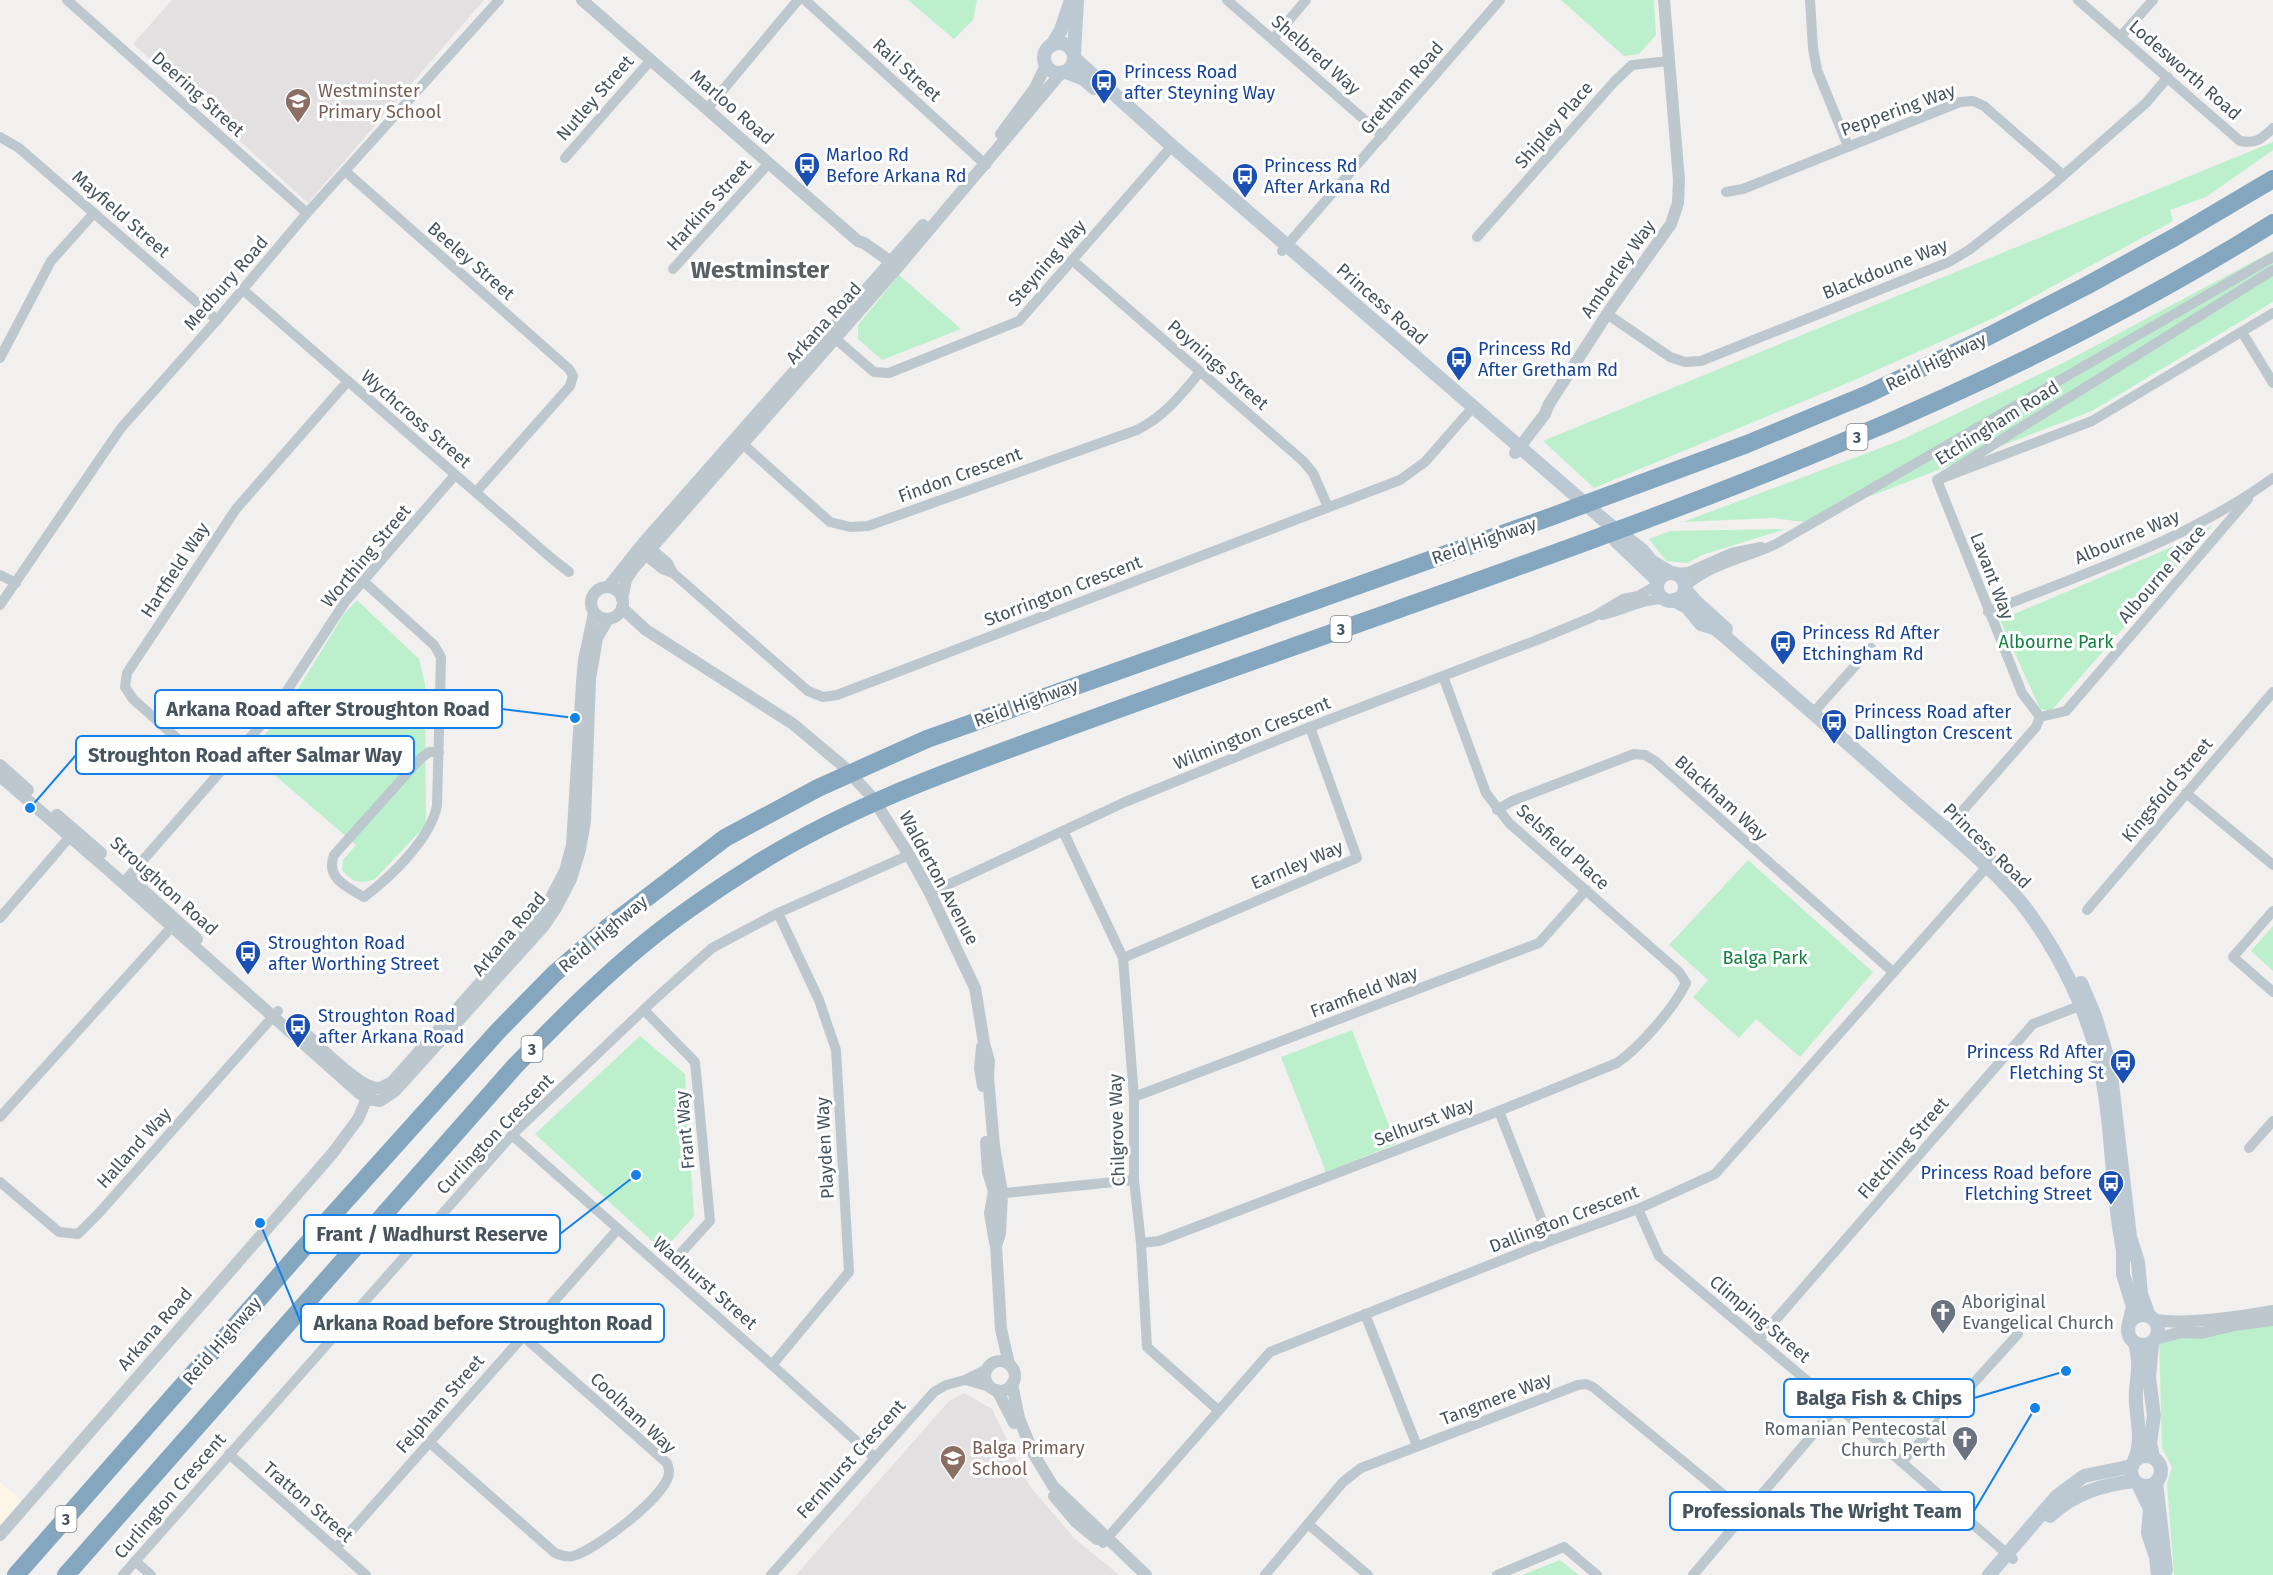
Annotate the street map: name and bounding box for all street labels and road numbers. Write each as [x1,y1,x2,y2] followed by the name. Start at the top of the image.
[1267,10,1365,100] street label: Shelbred Way
[2124,15,2246,125] street label: Lodesworth Road
[868,34,946,107] street label: Rail Street
[1356,37,1448,139] street label: Gretham Road
[147,47,249,142] street label: Deering Street
[552,50,639,145] street label: Nutley Street
[686,65,778,149] street label: Marloo Road
[1510,77,1598,173] street label: Shipley Place
[1838,79,1958,141] street label: Peppering Way
[662,154,756,255] street label: Harkins Street
[68,166,175,263] street label: Mayfield Street
[1003,215,1091,311] street label: Steyning Way
[1576,216,1660,322] street label: Amberley Way
[423,217,519,305] street label: Beeley Street
[179,231,273,335] street label: Medbury Road
[1819,234,1951,304] street label: Blackdoune Way
[1332,258,1432,350] street label: Princess Road
[781,278,867,368] street label: Arkana Road
[1163,315,1273,415] street label: Poynings Street
[1882,328,1990,396] street label: Reid Highway
[356,365,476,473] street label: Wychcross Street
[1931,376,2063,470] street label: Etchingham Road
[1846,424,1868,450] road number: 3
[895,442,1025,508] street label: Findon Crescent
[317,500,416,612] street label: Worthing Street
[2071,505,2183,569] street label: Albourne Way
[1429,513,1539,569] street label: Reid Highway
[136,518,214,622] street label: Hartfield Way
[2113,520,2211,628] street label: Albourne Place
[1965,529,2019,623] street label: Lavant Way
[981,551,1145,631] street label: Storrington Crescent
[1330,616,1352,642] road number: 3
[971,674,1081,732] street label: Reid Highway
[1170,691,1334,775] street label: Wilmington Crescent
[2117,733,2217,847] street label: Kingsfold Street
[1670,751,1772,845] street label: Blackham Way
[1938,799,2036,893] street label: Princess Road
[1512,800,1614,894] street label: Selsfield Place
[894,807,984,949] street label: Walderton Avenue
[106,832,222,940] street label: Stroughton Road
[1248,836,1347,894] street label: Earnley Way
[468,888,550,980] street label: Arkana Road
[554,890,652,978] street label: Reid Highway
[1307,961,1421,1023] street label: Framfield Way
[522,1036,542,1062] road number: 3
[432,1069,558,1199] street label: Curlington Crescent
[1104,1073,1130,1187] street label: Chilgrove Way
[671,1090,699,1170] street label: Frant Way
[1853,1092,1953,1203] street label: Fletching Street
[1371,1093,1477,1151] street label: Selhurst Way
[811,1096,839,1200] street label: Playden Way
[92,1103,176,1193] street label: Halland Way
[1486,1180,1642,1258] street label: Dallington Crescent
[648,1232,762,1335] street label: Wadhurst Street
[1705,1270,1815,1368] street label: Climping Street
[113,1283,197,1375] street label: Arkana Road
[178,1292,266,1389] street label: Reid Highway
[391,1350,489,1458] street label: Felpham Street
[586,1368,681,1458] street label: Coolham Way
[1437,1368,1555,1430] street label: Tangmere Way
[792,1395,911,1523] street label: Fernhurst Crescent
[110,1428,231,1563] street label: Curlington Crescent
[258,1457,358,1547] street label: Tratton Street
[56,1506,76,1532] road number: 3

